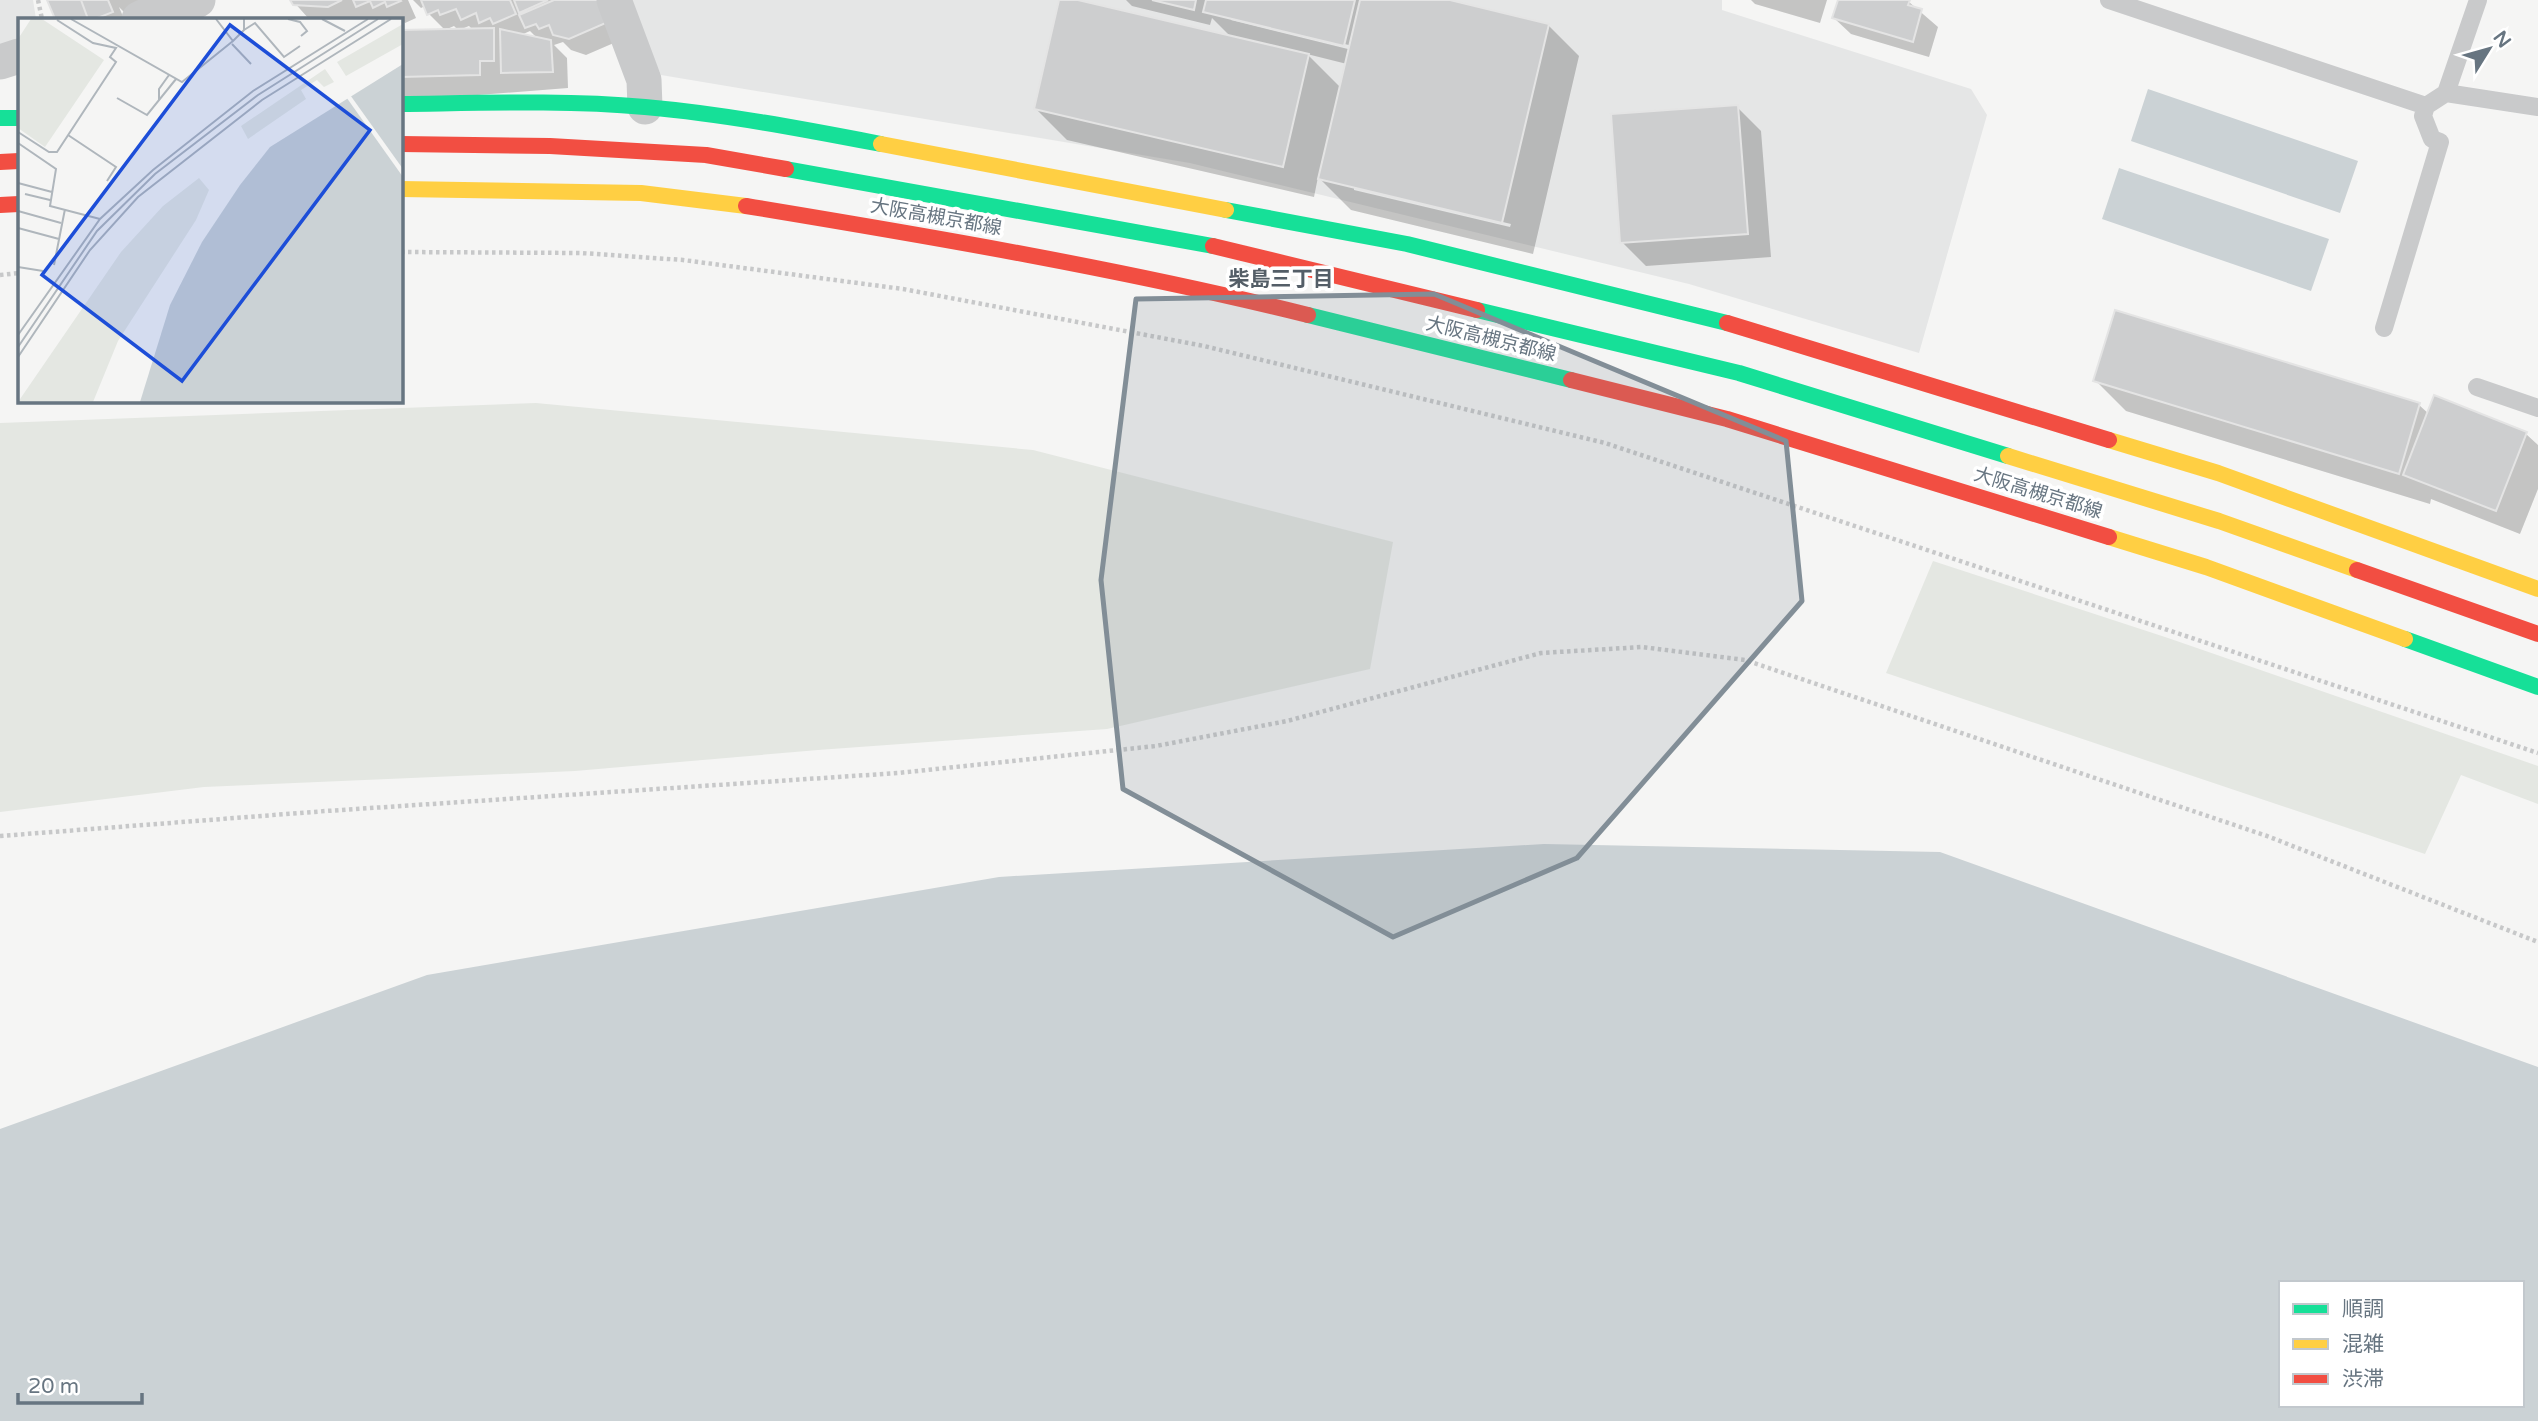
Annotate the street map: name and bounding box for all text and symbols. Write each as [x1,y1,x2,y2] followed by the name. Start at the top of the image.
[2454,14,2524,84] north arrow
[18,18,402,402] inset map
[2488,27,2515,52] text: N
[869,195,1003,239] street label: 大阪高槻京都線
[1229,267,1334,292] district label: 柴島三丁目
[1424,312,1558,366] street label: 大阪高槻京都線
[1971,463,2105,523] street label: 大阪高槻京都線
[2279,1281,2524,1407] legend
[2342,1297,2384,1322] text: 順調
[2342,1332,2384,1357] text: 混雑
[18,1362,142,1406] scale bar
[2342,1367,2384,1392] text: 渋滞
[28,1374,79,1399] text: 20 m

